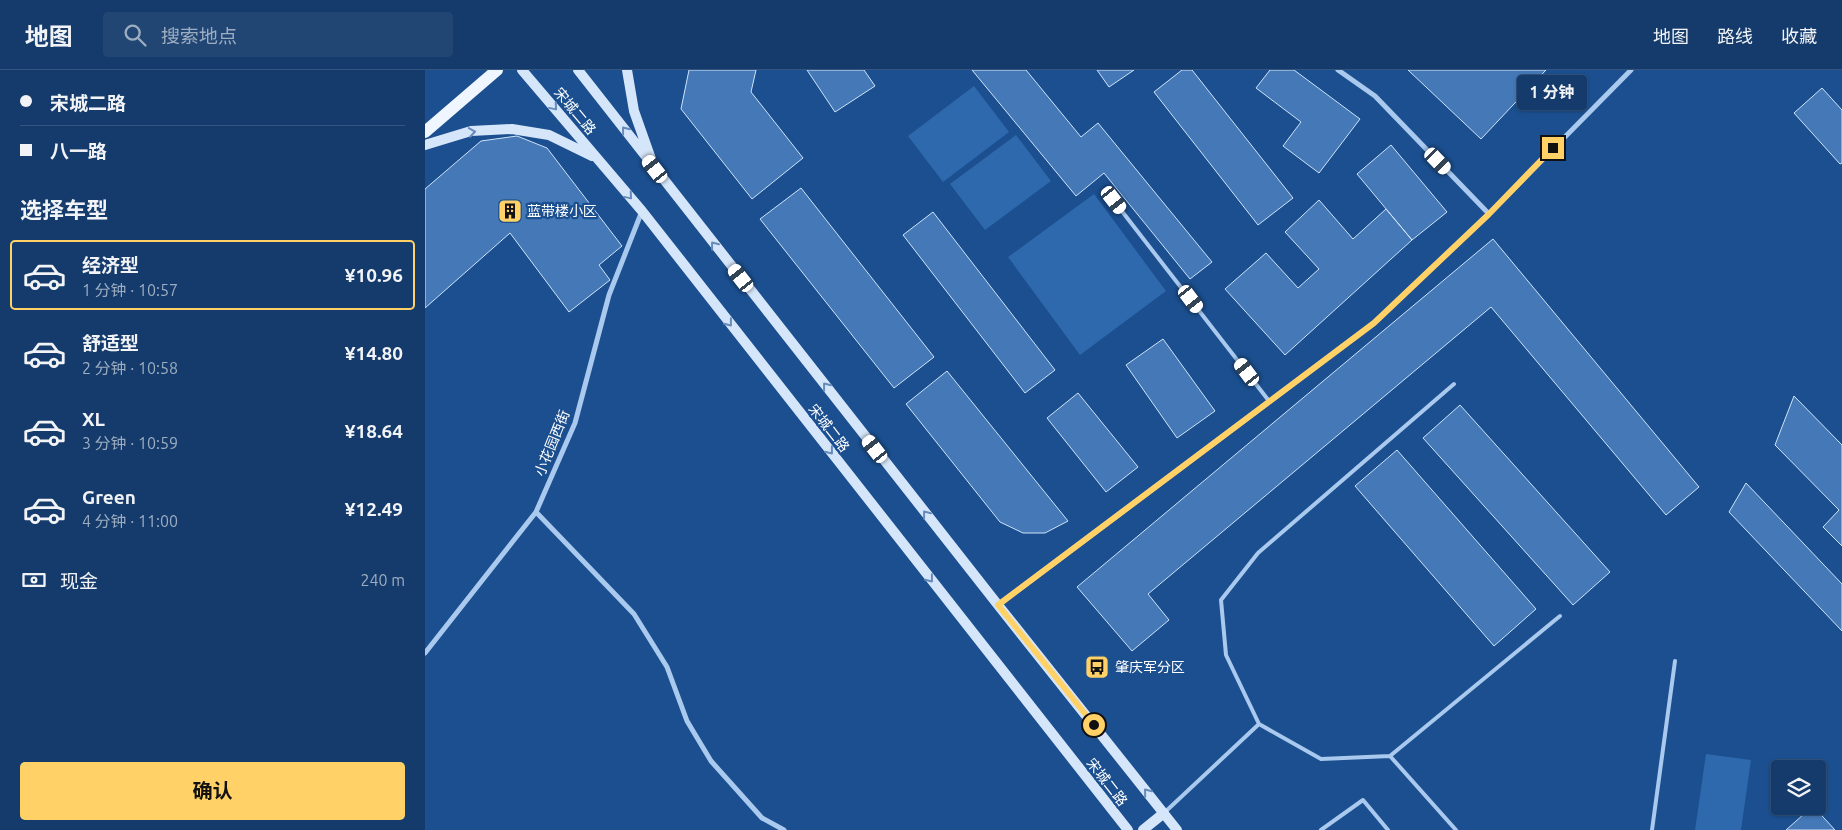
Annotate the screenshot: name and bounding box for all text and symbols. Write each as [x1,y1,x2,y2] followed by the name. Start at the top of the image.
[103,12,453,57] search box
[121,21,149,49] icon: search
[25,23,73,50] text: 地图
[161,25,237,47] text: 搜索地点
[1653,26,1689,46] text: 地图
[1717,26,1753,46] text: 路线
[1781,26,1817,46] text: 收藏
[1518,75,1588,110] callout: 1 分钟
[1530,83,1574,101] text: 1 分钟
[551,84,599,138] street label: 宋城二路
[50,92,126,114] text: 宋城二路
[548,102,557,111] one-way arrow
[467,127,476,137] one-way arrow
[621,127,630,136] one-way arrow
[1542,137,1564,159] route end
[50,140,107,162] text: 八一路
[1422,145,1453,177] car
[639,153,670,185] car
[1098,184,1129,216] car
[623,190,631,199] one-way arrow
[20,197,108,222] text: 选择车型
[497,198,523,224] building icon: 蓝带楼小区
[527,203,597,219] place label: 蓝带楼小区
[712,242,720,251] one-way arrow
[22,253,67,298] icon: car
[82,254,139,276] text: 经济型
[725,262,756,294] car
[345,264,403,286] text: ¥10.96
[82,281,178,299] text: 1 分钟 · 10:57
[1175,283,1206,315] car
[724,317,732,326] one-way arrow
[22,331,67,376] icon: car
[82,332,139,354] text: 舒适型
[345,342,403,364] text: ¥14.80
[1231,356,1262,388] car
[82,359,178,377] text: 2 分钟 · 10:58
[823,383,831,392] one-way arrow
[805,401,853,455] street label: 宋城二路
[82,408,105,430] text: XL
[531,408,573,478] street label: 小花园西街
[22,409,67,454] icon: car
[345,420,403,442] text: ¥18.64
[859,433,890,465] car
[82,434,178,452] text: 3 分钟 · 10:59
[824,445,832,454] one-way arrow
[82,486,136,508] text: Green
[22,487,67,532] icon: car
[345,498,403,520] text: ¥12.49
[924,511,932,520] one-way arrow
[82,512,178,530] text: 4 分钟 · 11:00
[20,566,48,594] icon: cash
[60,570,98,592] text: 现金
[360,571,405,589] text: 240 m
[925,573,933,582] one-way arrow
[1084,654,1110,680] bus stop icon: 肇庆军分区
[1115,659,1185,675] place label: 肇庆军分区
[1083,714,1105,736] route start
[1083,755,1131,809] street label: 宋城二路
[1771,760,1826,815] map controls
[1771,760,1826,815] button: layers
[20,762,405,820] button: 确认
[1145,789,1153,798] one-way arrow

